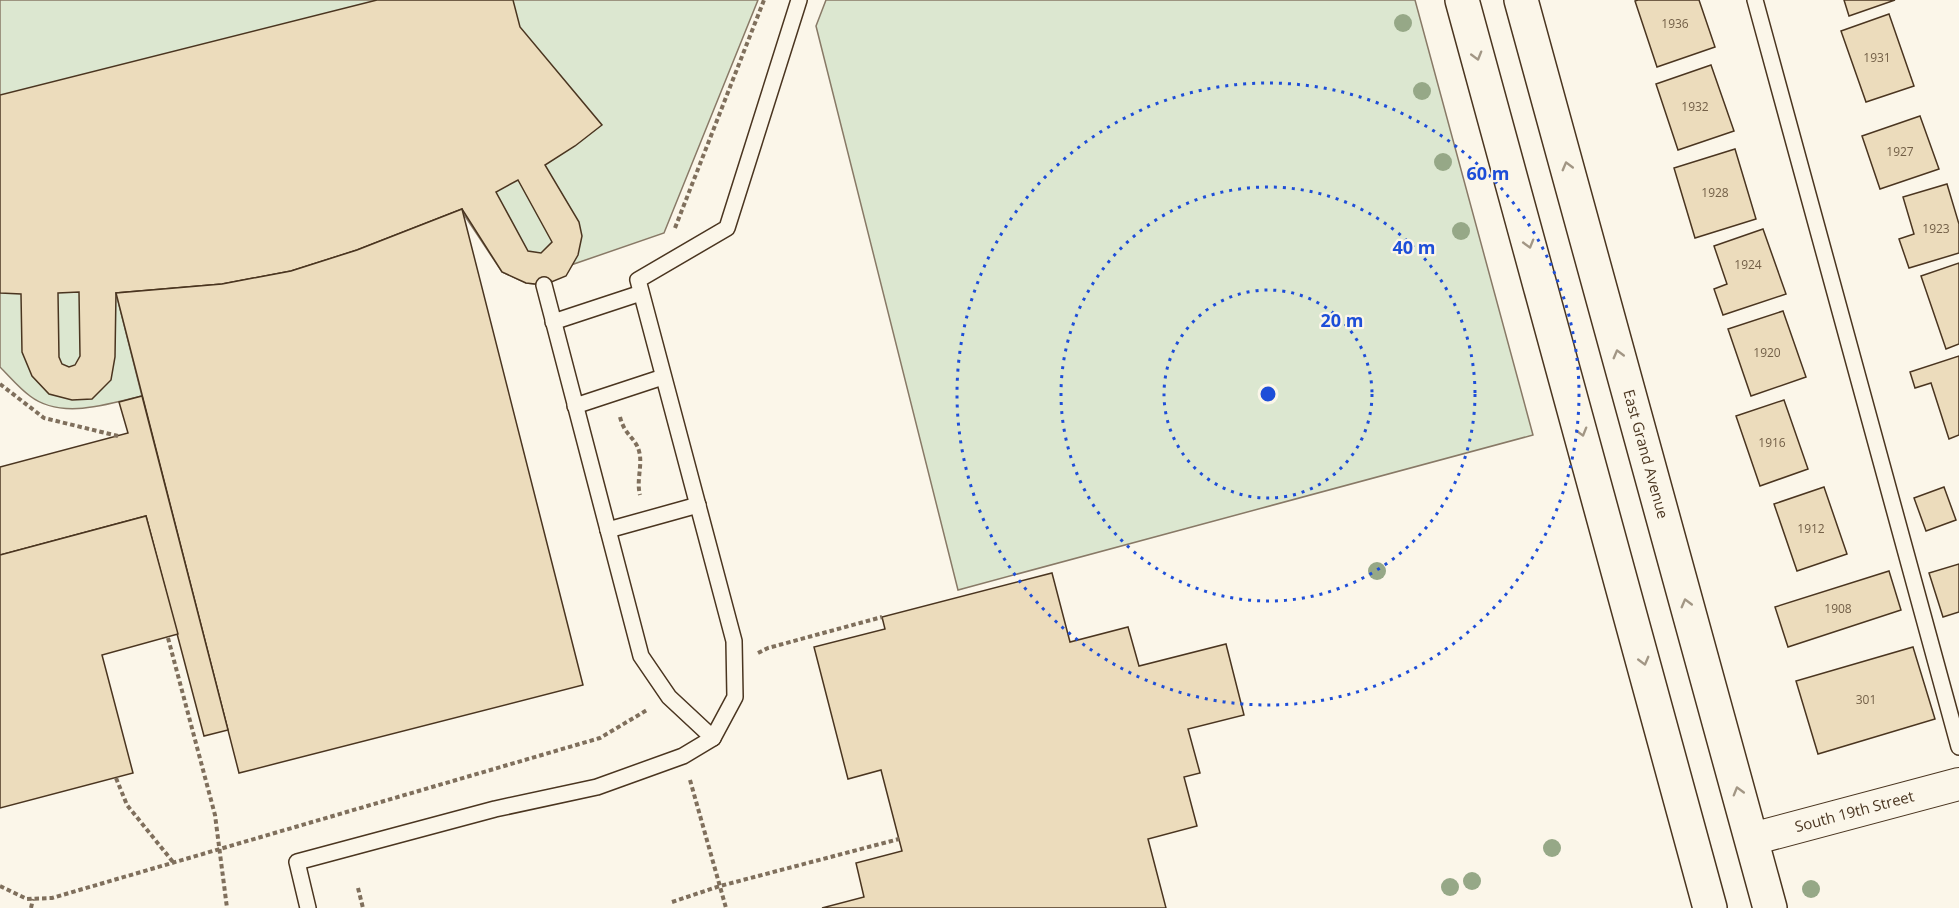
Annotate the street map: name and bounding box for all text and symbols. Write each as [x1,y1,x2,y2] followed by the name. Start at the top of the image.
[1661,15,1689,32] house number: 1936
[1863,49,1891,66] house number: 1931
[1470,50,1482,61] one-way arrow
[1681,98,1709,115] house number: 1932
[1886,143,1914,160] house number: 1927
[1467,161,1509,185] text: 60 m
[1561,161,1574,171] one-way arrow
[1701,184,1729,201] house number: 1928
[1922,220,1950,237] house number: 1923
[1393,235,1435,259] text: 40 m
[1522,239,1535,249] one-way arrow
[1734,256,1762,273] house number: 1924
[1321,308,1363,332] text: 20 m
[1753,344,1781,361] house number: 1920
[1613,349,1625,360] one-way arrow
[1258,384,1278,404] centre of rings
[1619,387,1674,521] street label: East Grand Avenue
[1574,427,1587,437] one-way arrow
[1758,434,1786,451] house number: 1916
[1797,520,1825,537] house number: 1912
[1681,598,1694,608] one-way arrow
[1824,600,1852,617] house number: 1908
[1637,655,1649,666] one-way arrow
[1856,691,1876,708] house number: 301
[1792,785,1916,836] street label: South 19th Street
[1733,786,1745,797] one-way arrow

